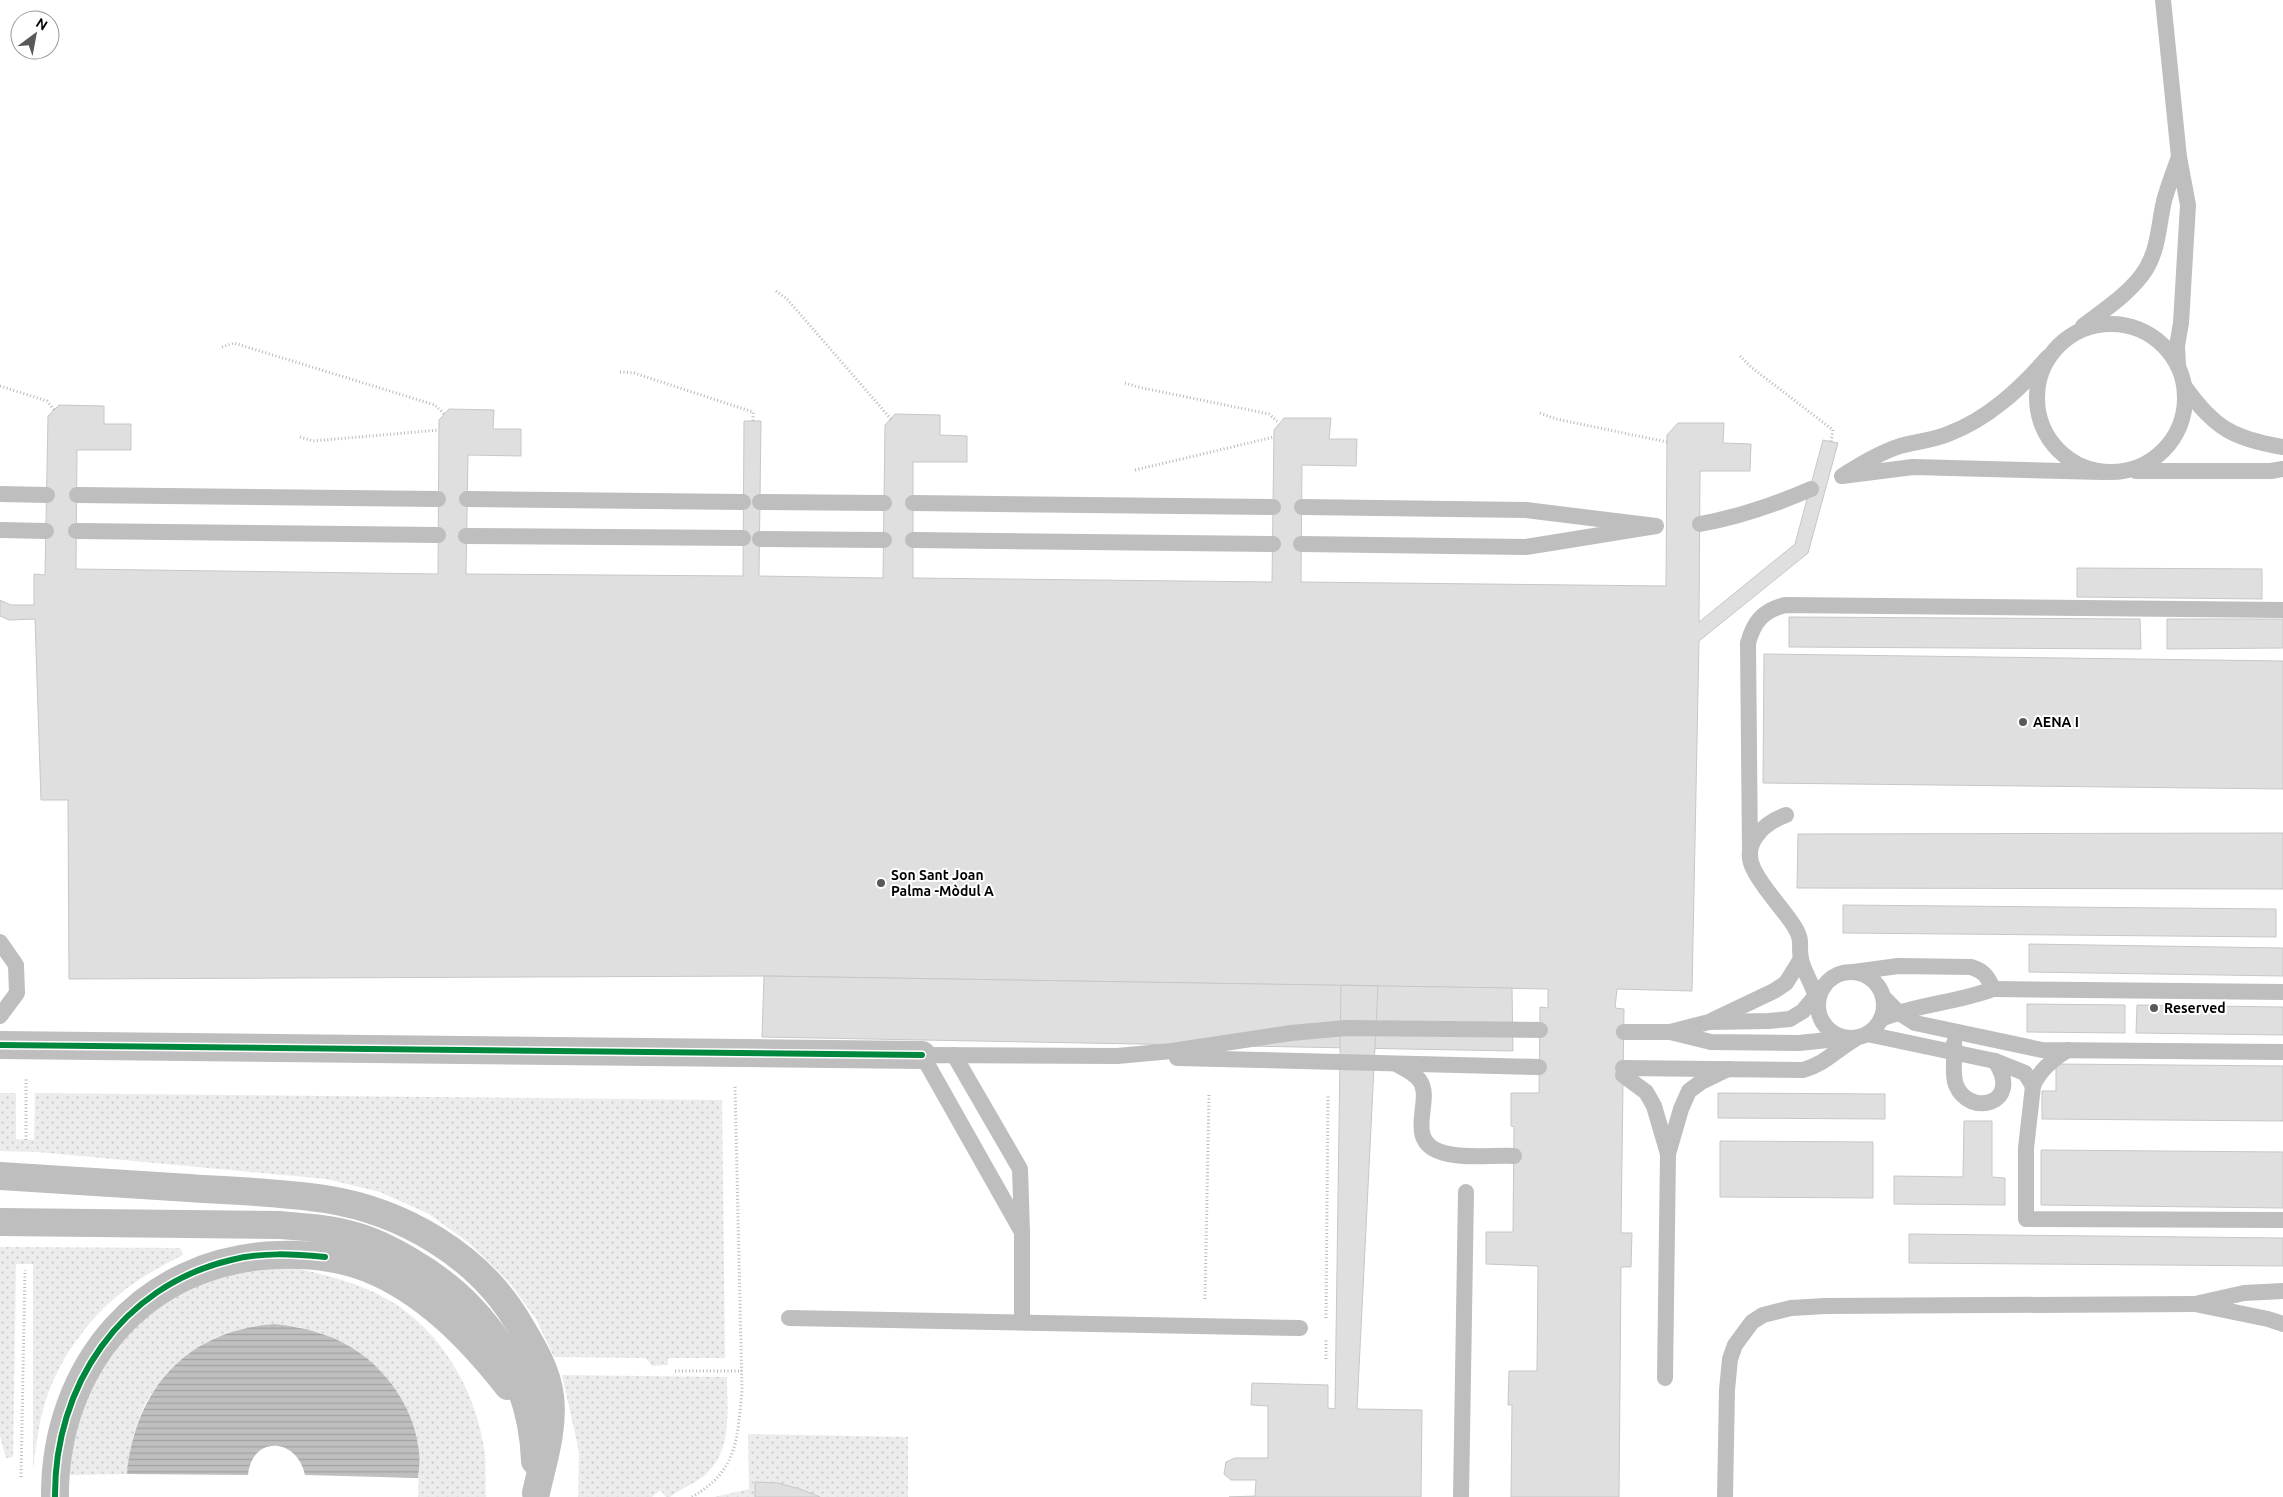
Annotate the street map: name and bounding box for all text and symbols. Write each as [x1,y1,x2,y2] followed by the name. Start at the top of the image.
[10,10,60,60] north arrow
[33,14,51,34] text: N
[2033,714,2079,730] place label: AENA I
[2017,716,2029,728] marker: AENA I
[891,867,994,899] place label: Son Sant Joan Palma -Mòdul A
[875,877,887,889] marker: Son Sant Joan Palma -Mòdul A
[2164,1000,2226,1016] place label: Reserved
[2148,1002,2160,1014] marker: Reserved

